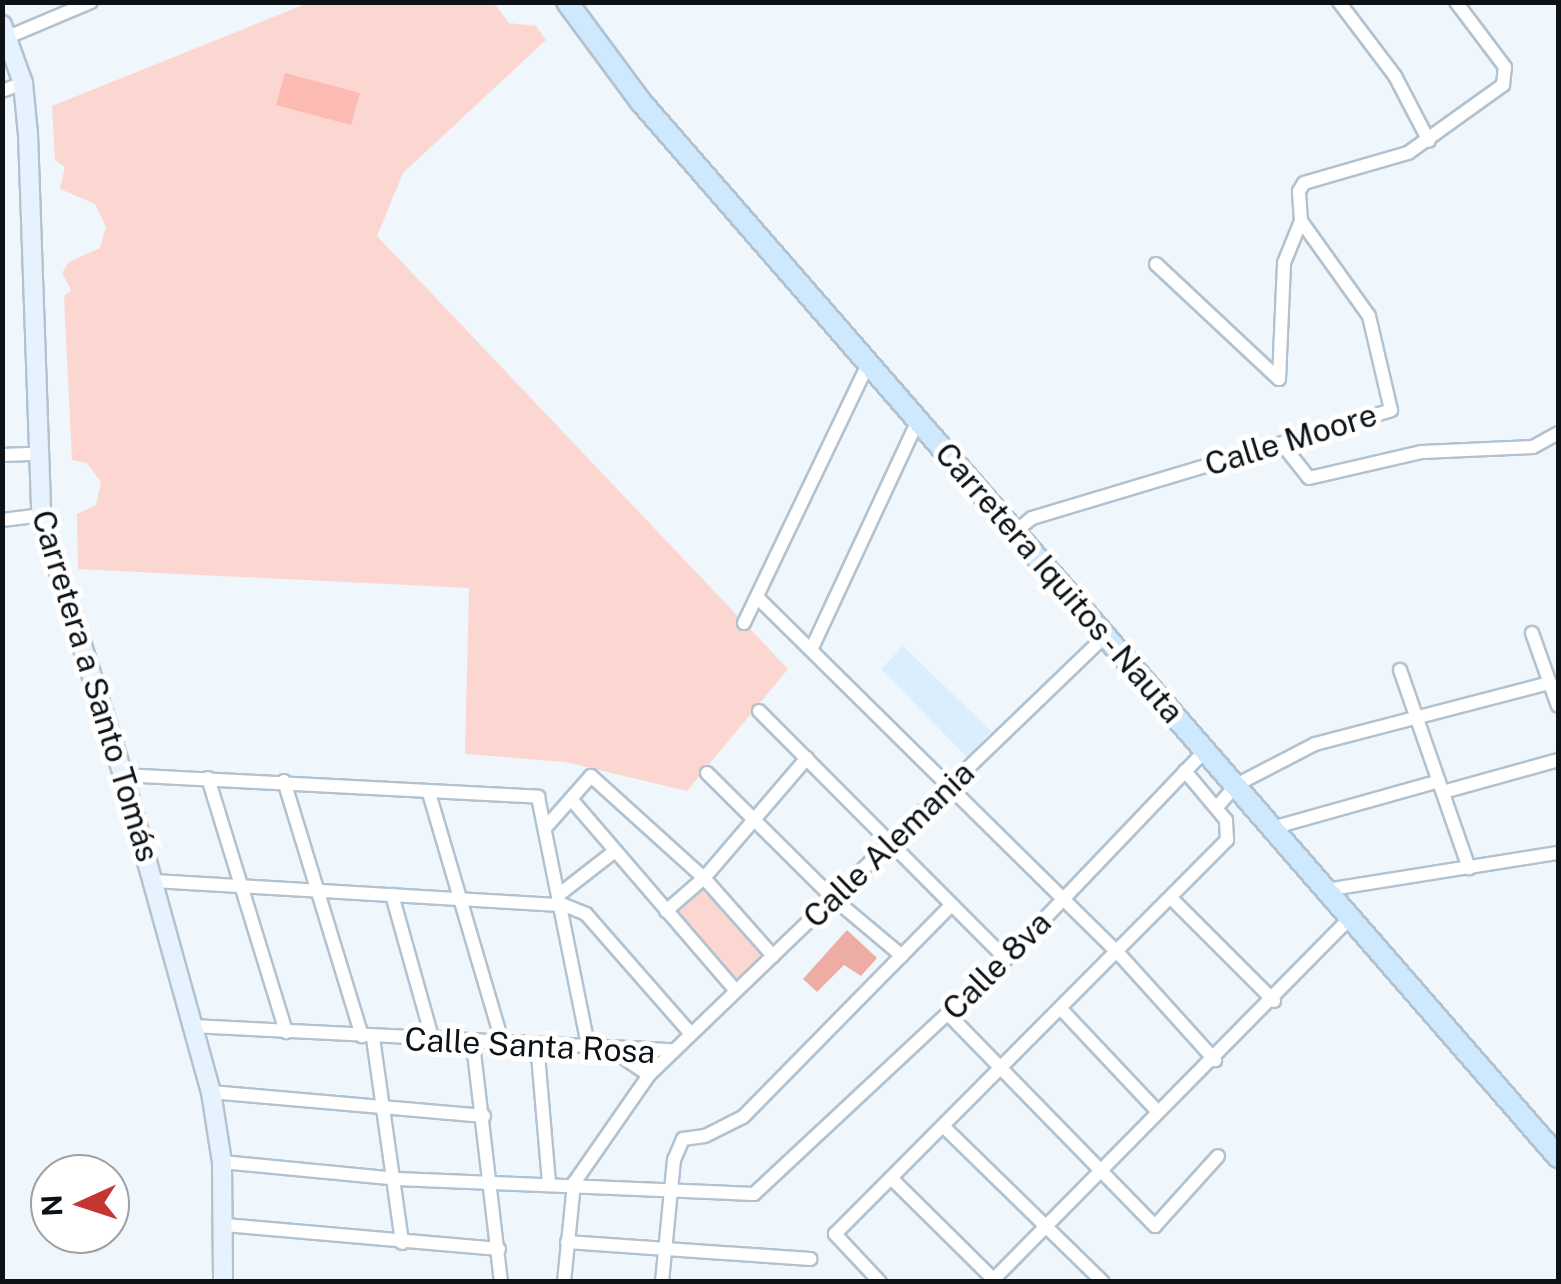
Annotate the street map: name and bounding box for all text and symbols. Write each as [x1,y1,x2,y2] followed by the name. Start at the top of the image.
[1200,396,1382,484] street label: Calle Moore
[924,432,1194,734] street label: Carretera Iquitos - Nauta
[23,506,167,866] street label: Carretera a Santo Tomás
[796,754,982,936] street label: Calle Alemania
[935,904,1059,1028] street label: Calle 8va
[404,1020,656,1072] street label: Calle Santa Rosa
[30,1154,130,1254] north arrow
[34,1194,69,1217] text: N

